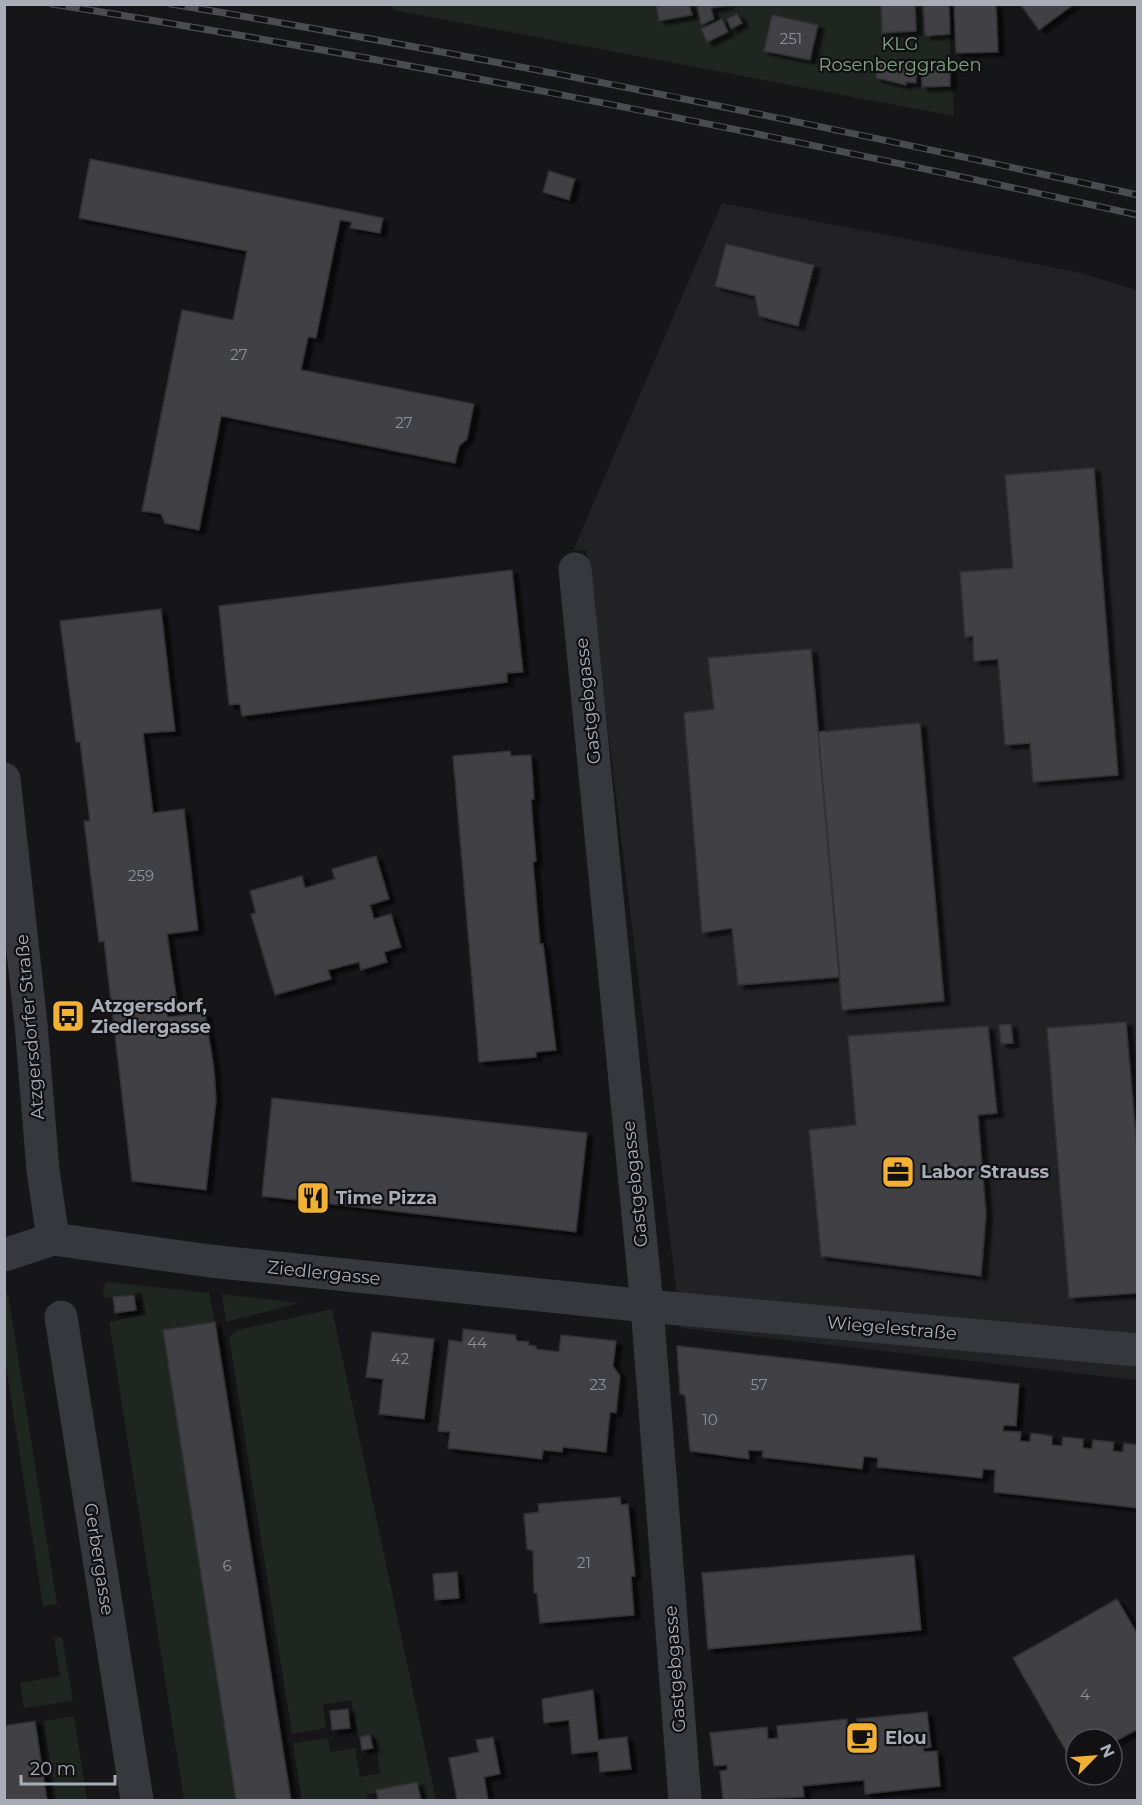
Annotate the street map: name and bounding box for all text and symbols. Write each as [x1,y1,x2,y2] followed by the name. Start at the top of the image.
[780,29,802,48] house number: 251
[818,33,982,76] park label: KLG Rosenberggraben
[230,345,248,364] house number: 27
[395,413,413,432] house number: 27
[570,637,606,765] street label: Gastgebgasse
[128,866,154,885] house number: 259
[11,933,49,1121] street label: Atzgersdorfer Straße
[90,995,211,1038] place label: Atzgersdorf, Ziedlergasse
[50,998,86,1034] bus stop icon: Atzgersdorf, Ziedlergasse
[617,1120,653,1248] street label: Gastgebgasse
[880,1154,916,1190] office icon: Labor Strauss
[921,1161,1050,1183] place label: Labor Strauss
[295,1180,331,1216] restaurant icon: Time Pizza
[336,1187,437,1209] place label: Time Pizza
[266,1256,382,1290] street label: Ziedlergasse
[826,1311,958,1345] street label: Wiegelestraße
[467,1333,487,1352] house number: 44
[391,1349,409,1368] house number: 42
[590,1375,606,1394] house number: 23
[750,1375,768,1394] house number: 57
[702,1410,718,1429] house number: 10
[79,1501,119,1617] street label: Gerbergasse
[577,1553,591,1572] house number: 21
[222,1556,232,1575] house number: 6
[660,1605,690,1733] street label: Gastgebgasse
[1080,1685,1090,1704] house number: 4
[844,1720,880,1756] cafe icon: Elou
[885,1727,927,1749] place label: Elou
[1064,1727,1124,1787] north arrow
[1096,1741,1118,1761] text: N
[21,1748,116,1786] scale bar
[30,1758,76,1780] text: 20 m

